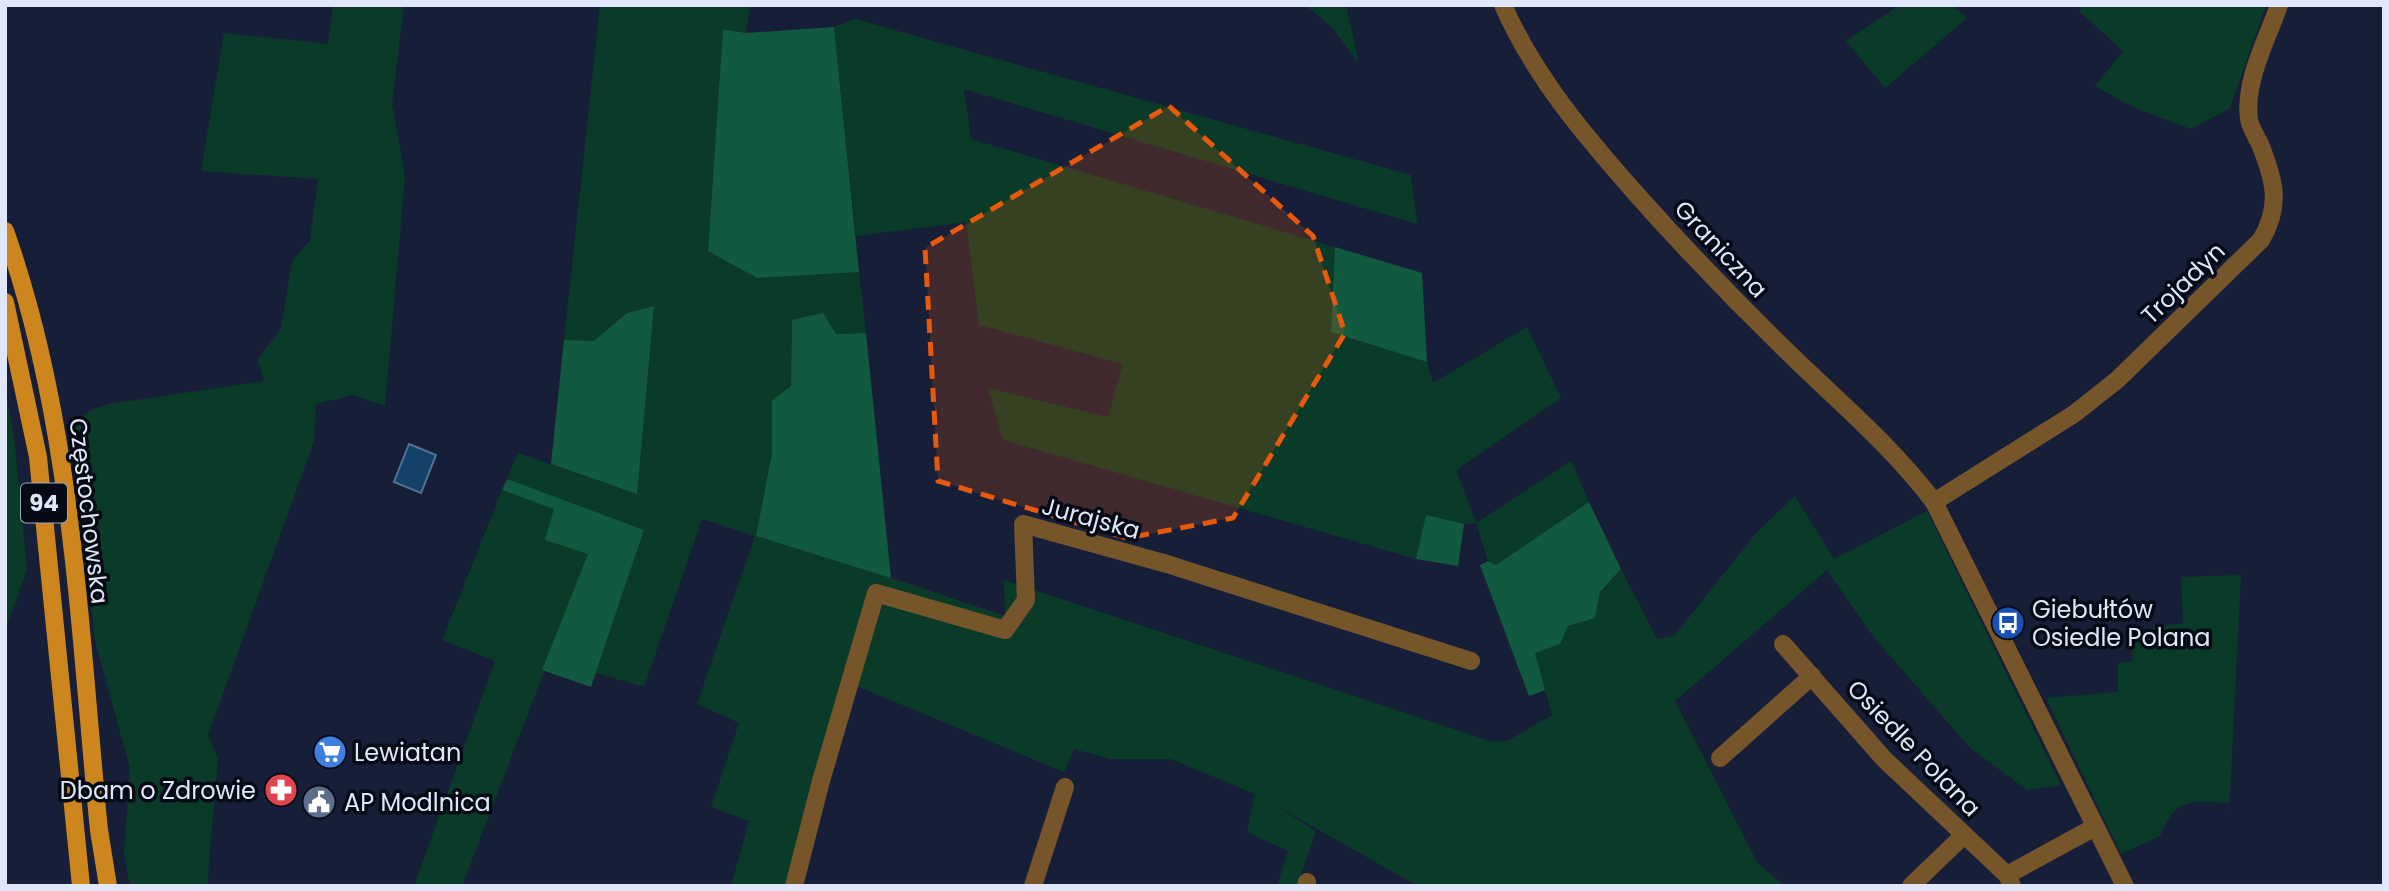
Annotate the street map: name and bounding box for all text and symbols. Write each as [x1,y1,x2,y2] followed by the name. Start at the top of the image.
[1667,193,1775,305] street label: Graniczna
[2134,235,2232,331] street label: Trojadyn
[61,416,117,606] street label: Częstochowska
[21,484,67,523] road number: 94
[1038,489,1144,547] street label: Jurajska
[2032,593,2211,654] place label: Giebułtów Osiedle Polana
[1989,604,2027,642] bus stop icon: Giebułtów Osiedle Polana
[1840,672,1988,824] street label: Osiedle Polana
[311,733,349,771] supermarket icon: Lewiatan
[354,736,461,769] place label: Lewiatan
[262,771,300,809] pharmacy icon: Dbam o Zdrowie
[60,774,256,807] place label: Dbam o Zdrowie
[300,783,338,821] public building icon: AP Modlnica
[344,786,491,819] place label: AP Modlnica

